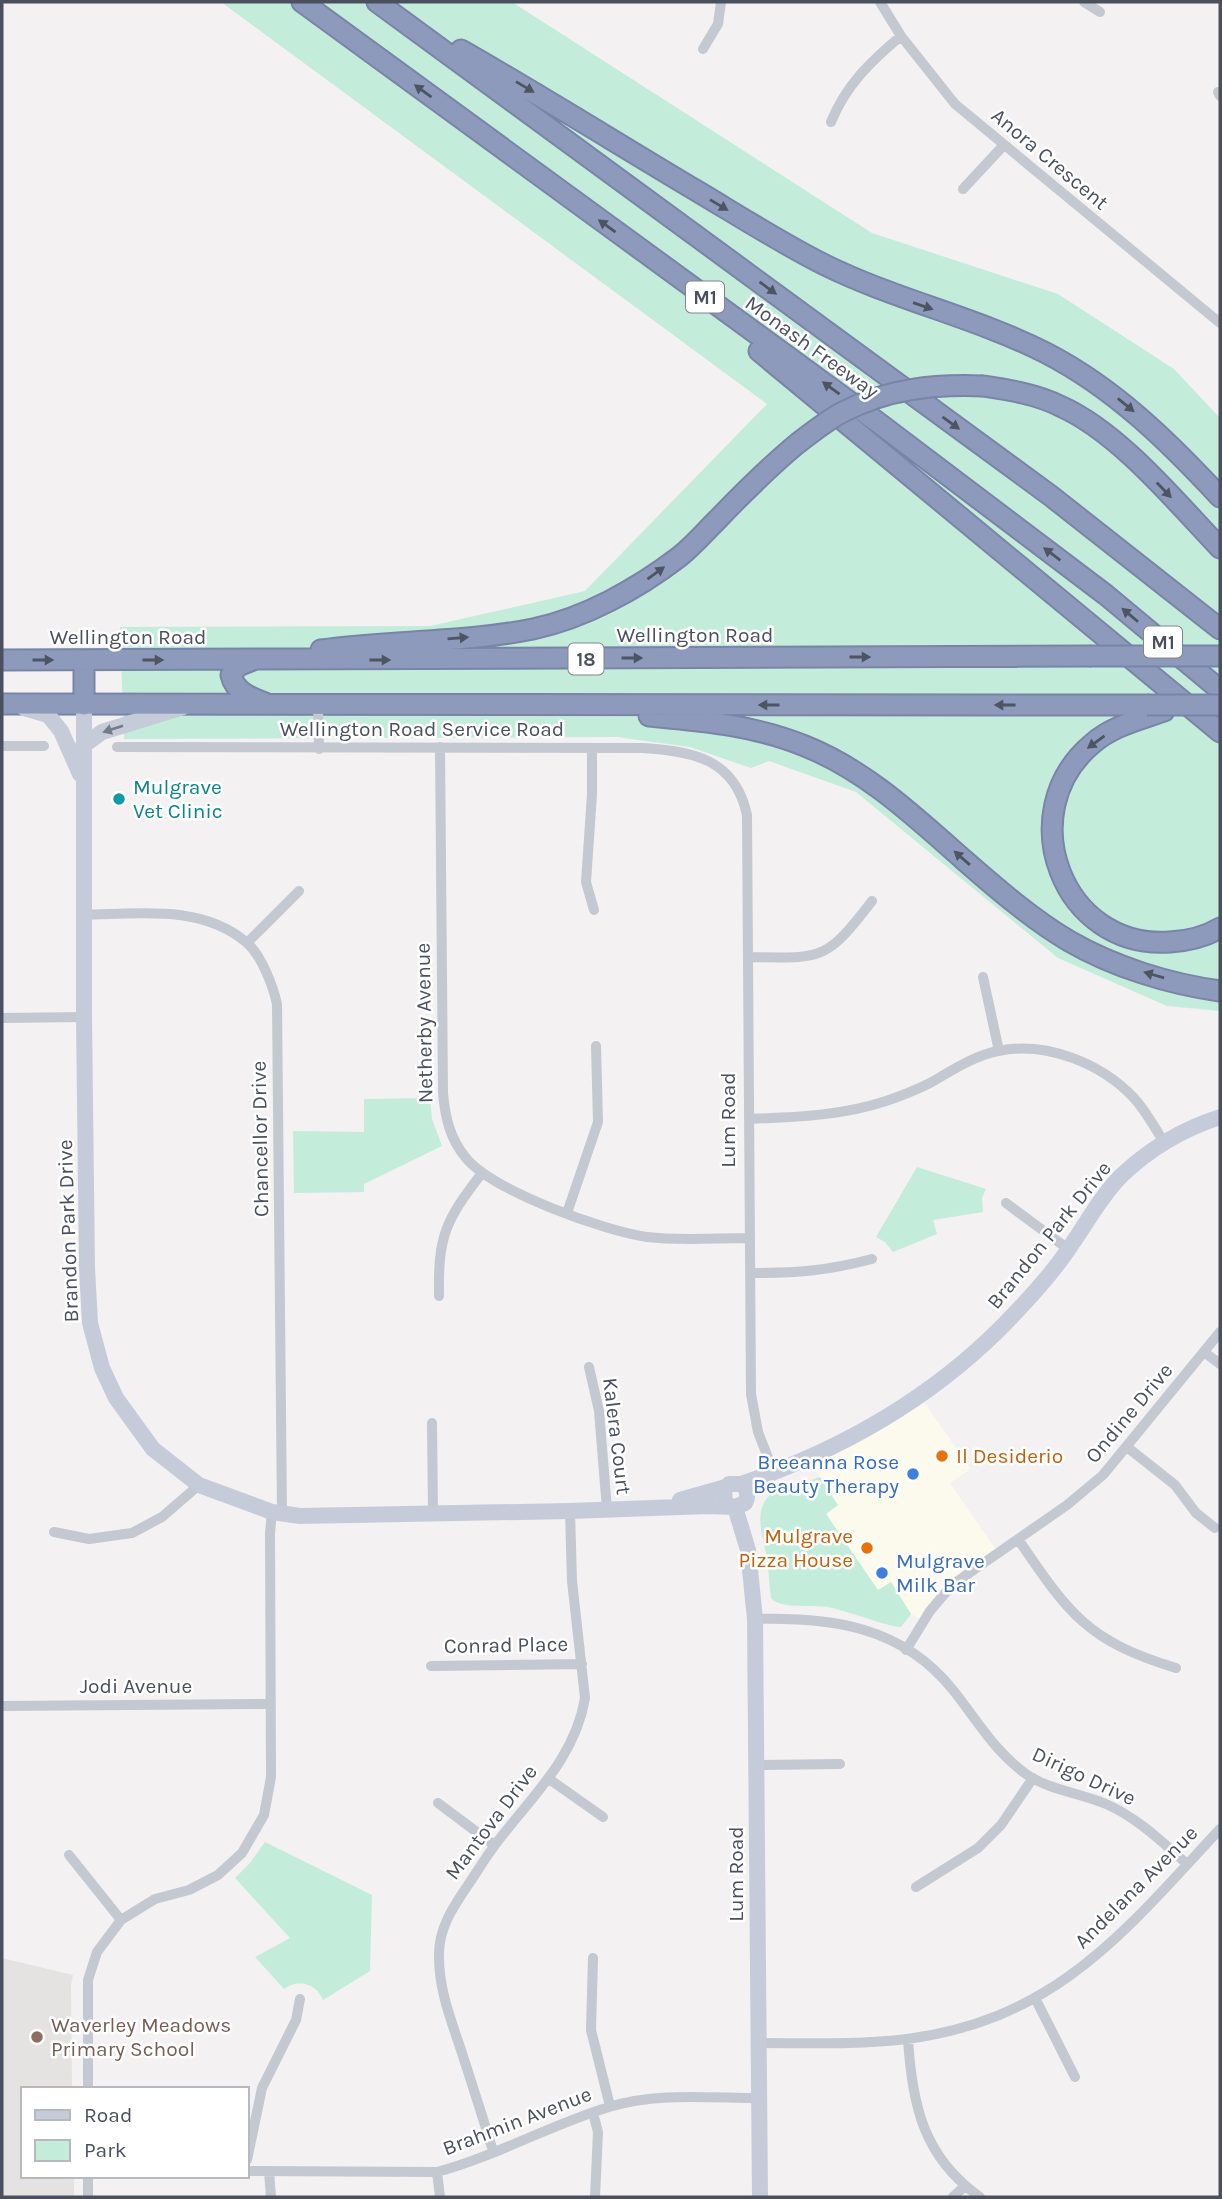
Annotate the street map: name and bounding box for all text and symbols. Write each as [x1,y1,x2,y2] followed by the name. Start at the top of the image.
[515,81,534,93] one-way arrow
[414,84,433,98] one-way arrow
[987,103,1113,215] street label: Anora Crescent
[710,199,729,211] one-way arrow
[598,219,616,233] one-way arrow
[759,281,777,295] one-way arrow
[686,282,724,312] road number: M1
[741,291,884,404] street label: Monash Freeway
[912,301,933,312] one-way arrow
[822,381,840,395] one-way arrow
[1116,398,1134,413] one-way arrow
[942,416,961,430] one-way arrow
[1156,481,1172,498] one-way arrow
[1043,547,1061,561] one-way arrow
[647,566,665,580] one-way arrow
[1122,608,1139,623] one-way arrow
[617,623,773,647] street label: Wellington Road
[50,625,206,649] street label: Wellington Road
[1144,626,1182,657] road number: M1
[447,632,469,643] one-way arrow
[568,644,604,674] road number: 18
[849,652,871,663] one-way arrow
[621,653,643,664] one-way arrow
[32,654,54,666] one-way arrow
[142,654,164,666] one-way arrow
[369,654,391,666] one-way arrow
[758,699,780,711] one-way arrow
[994,699,1016,711] one-way arrow
[280,717,564,741] street label: Wellington Road Service Road
[102,724,123,735] one-way arrow
[1086,735,1105,749] one-way arrow
[133,775,223,823] place label: Mulgrave Vet Clinic
[111,791,127,807] marker: Mulgrave Vet Clinic
[953,850,971,866] one-way arrow
[411,943,437,1103] street label: Netherby Avenue
[1143,970,1164,980] one-way arrow
[247,1061,273,1217] street label: Chancellor Drive
[716,1072,740,1168] street label: Lum Road
[53,1139,83,1323] street label: Brandon Park Drive
[982,1156,1116,1314] street label: Brandon Park Drive
[1080,1358,1178,1468] street label: Ondine Drive
[598,1376,636,1496] street label: Kalera Court
[956,1444,1063,1468] place label: Il Desiderio
[934,1448,950,1464] marker: Il Desiderio
[753,1450,899,1498] place label: Breeanna Rose Beauty Therapy
[905,1466,921,1482] marker: Breeanna Rose Beauty Therapy
[739,1524,853,1572] place label: Mulgrave Pizza House
[859,1540,875,1556] marker: Mulgrave Pizza House
[896,1549,985,1597] place label: Mulgrave Milk Bar
[874,1565,890,1581] marker: Mulgrave Milk Bar
[444,1632,568,1658] street label: Conrad Place
[80,1674,192,1698] street label: Jodi Avenue
[1028,1742,1140,1810] street label: Dirigo Drive
[440,1760,542,1884] street label: Mantova Drive
[1070,1821,1202,1953] street label: Andelana Avenue
[724,1826,748,1922] street label: Lum Road
[51,2013,231,2061] place label: Waverley Meadows Primary School
[29,2029,45,2045] marker: Waverley Meadows Primary School
[439,2082,595,2160] street label: Brahmin Avenue
[21,2087,248,2178] legend
[84,2103,132,2127] text: Road
[84,2138,127,2162] text: Park

